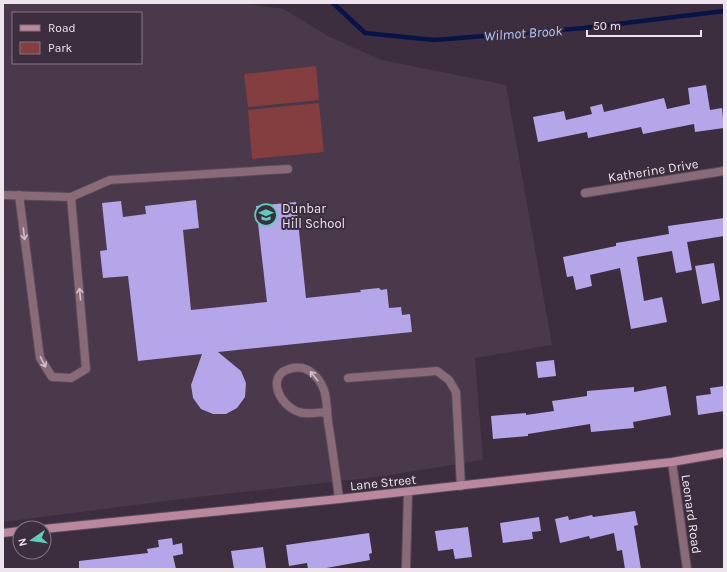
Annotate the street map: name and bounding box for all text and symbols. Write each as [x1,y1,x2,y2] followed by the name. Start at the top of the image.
[12,12,142,64] legend
[587,12,701,38] scale bar
[593,19,621,33] text: 50 m
[48,21,76,35] text: Road
[483,22,564,45] water label: Wilmot Brook
[48,41,73,55] text: Park
[607,156,700,185] street label: Katherine Drive
[282,201,345,231] place label: Dunbar Hill School
[253,202,279,228] school or university icon: Dunbar Hill School
[20,227,28,240] one-way arrow
[76,288,84,301] one-way arrow
[40,356,47,368] one-way arrow
[310,371,319,382] one-way arrow
[349,472,417,493] street label: Lane Street
[678,473,705,555] street label: Leonard Road
[12,520,52,560] north arrow
[16,537,30,547] text: N

